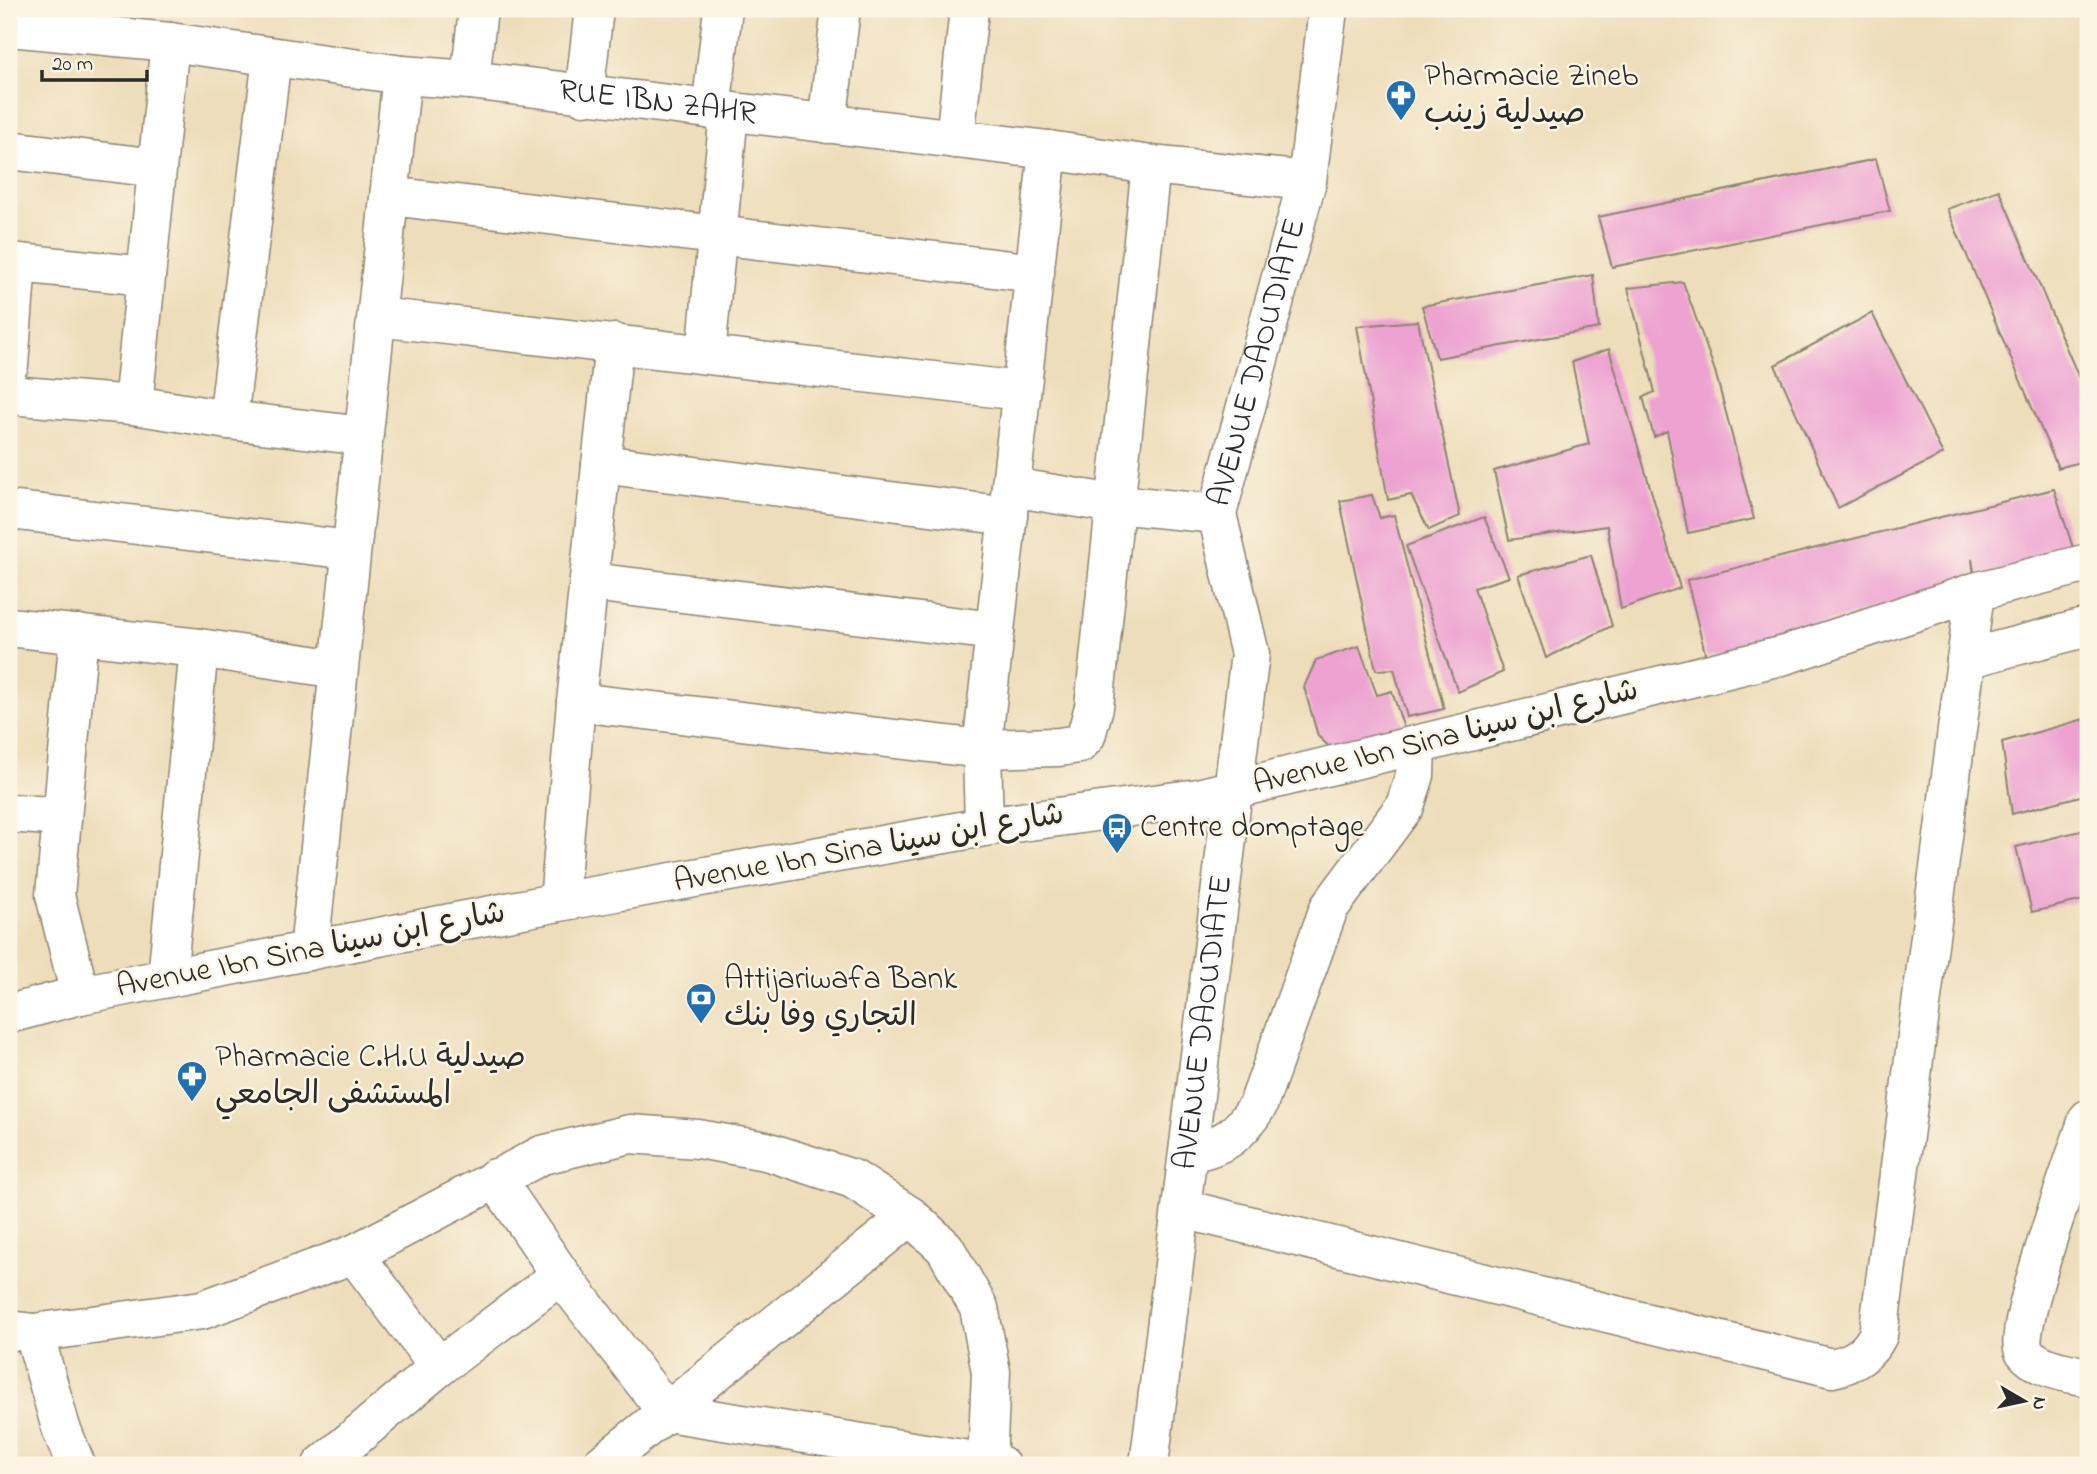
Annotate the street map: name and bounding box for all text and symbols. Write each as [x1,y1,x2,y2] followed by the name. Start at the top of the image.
[42,38,147,82] scale bar
[52,50,93,80] text: 20 m
[1424,54,1638,138] place label: Pharmacie Zineb صيدلية زينب
[556,67,759,138] street label: RUE IBN ZAHR
[1384,78,1418,122] pharmacy icon: Pharmacie Zineb صيدلية زينب
[1197,213,1319,512] street label: AVENUE DAOUDIATE
[1248,667,1644,809] street label: Avenue Ibn Sina شارع ابن سينا
[670,792,1068,906] street label: Avenue Ibn Sina شارع ابن سينا
[1140,805,1365,852] place label: Centre domptage
[1100,811,1134,855] bus stop icon: Centre domptage
[1162,872,1246,1172] street label: AVENUE DAOUDIATE
[112,890,510,1012] street label: Avenue Ibn Sina شارع ابن سينا
[724,957,958,1041] place label: Attijariwafa Bank التجاري وفا بنك
[684,981,718,1025] bank icon: Attijariwafa Bank التجاري وفا بنك
[215,1035,526,1120] place label: Pharmacie C.H.U صيدلية المستشفى الجامعي
[175,1059,209,1103] pharmacy icon: Pharmacie C.H.U صيدلية المستشفى الجامعي
[1988,1366,2058,1436] north arrow
[2024,1395,2053,1412] text: N

